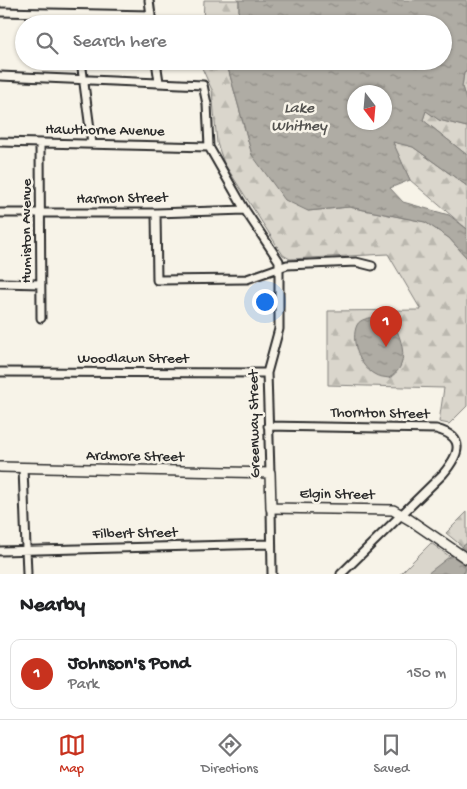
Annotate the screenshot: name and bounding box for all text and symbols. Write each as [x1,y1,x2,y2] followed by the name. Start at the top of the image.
[15,15,452,70] search box
[33,29,61,57] icon: search
[73,31,167,54] text: Search here
[347,85,392,130] north arrow
[271,100,328,137] water label: Lake Whitney
[45,121,165,141] street label: Hawthorne Avenue
[18,178,36,283] street label: Humiston Avenue
[76,189,170,209] street label: Harmon Street
[252,289,278,315] your location
[370,306,402,347] pin: 1
[77,350,190,368] street label: Woodlawn Street
[245,368,265,478] street label: Greenway Street
[330,404,431,424] street label: Thornton Street
[86,447,186,467] street label: Ardmore Street
[299,485,377,505] street label: Elgin Street
[91,524,179,544] street label: Filbert Street
[20,594,85,619] text: Nearby
[68,653,190,676] text: Johnson's Pond
[34,665,40,684] text: 1
[407,665,446,684] text: 150 m
[68,676,99,695] text: Park
[58,731,86,778] tab: Map
[201,731,258,778] tab: Directions
[373,731,409,778] tab: Saved

